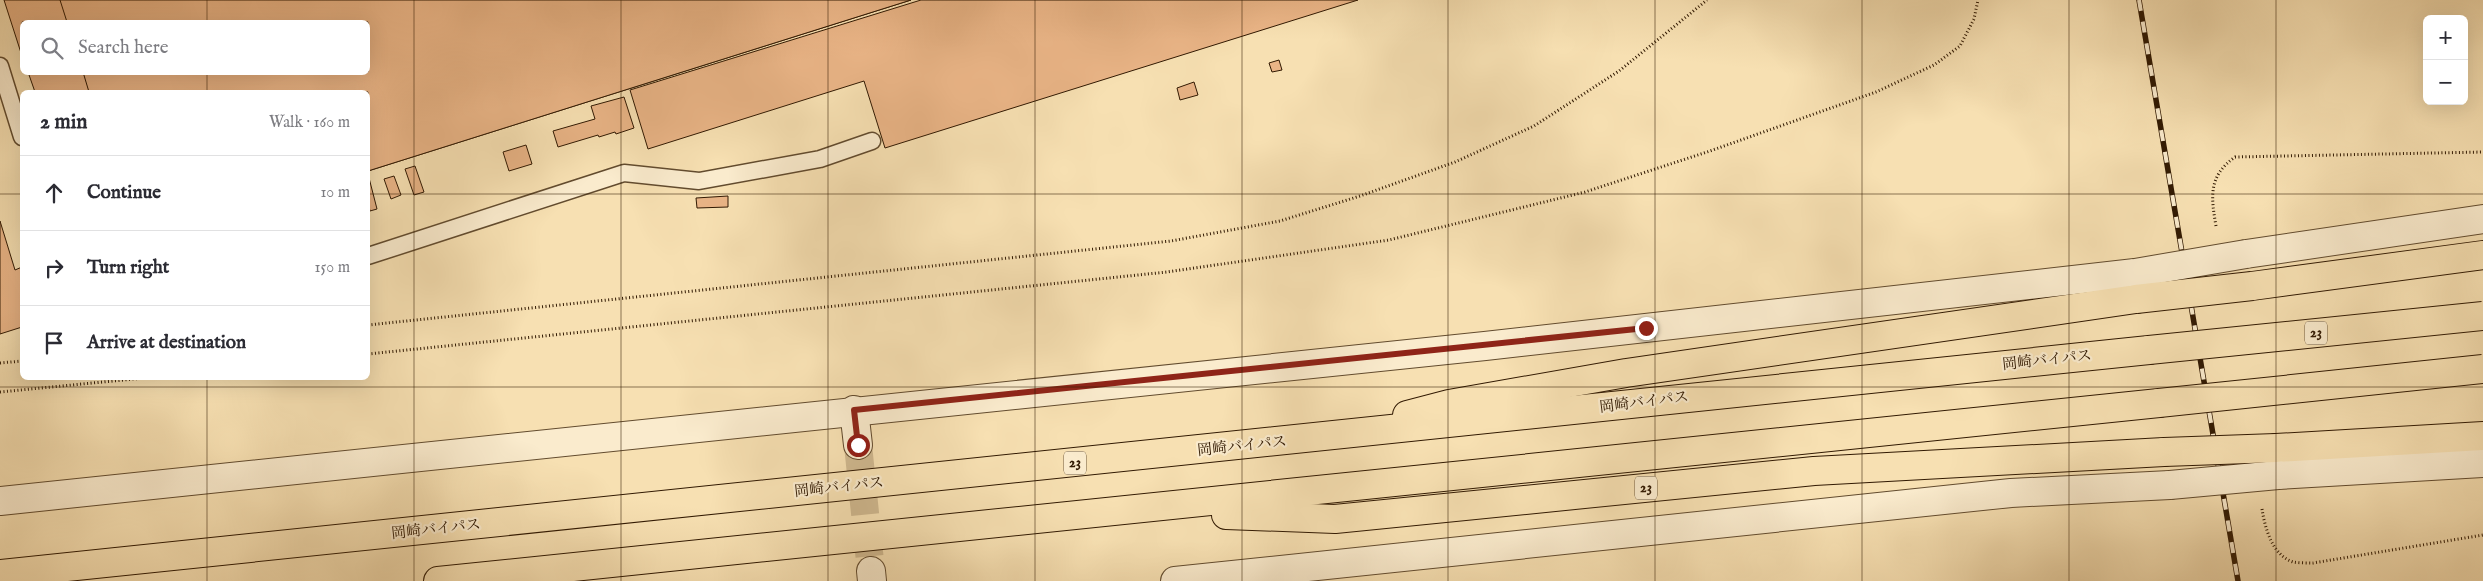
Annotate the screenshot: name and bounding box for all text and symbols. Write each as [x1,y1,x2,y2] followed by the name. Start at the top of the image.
[2423,15,2468,105] map controls
[2423,15,2468,60] button: +
[20,20,370,75] search box
[38,34,66,62] icon: search
[78,36,169,60] text: Search here
[2423,60,2468,105] button: −
[40,109,87,136] text: 2 min
[269,113,350,133] text: Walk · 160 m
[40,179,68,207] icon: ahead
[87,181,161,205] text: Continue
[320,183,350,203] text: 10 m
[40,254,68,282] icon: right
[87,256,169,280] text: Turn right
[315,258,350,278] text: 150 m
[1635,317,1658,340] route end
[2305,322,2327,344] road number: 23
[40,329,68,357] icon: arrive
[87,331,246,355] text: Arrive at destination
[2001,346,2093,374] street label: 岡崎バイパス
[1598,387,1690,417] street label: 岡崎バイパス
[1196,432,1288,460] street label: 岡崎バイパス
[847,434,870,457] route start
[1064,452,1086,474] road number: 23
[793,473,885,501] street label: 岡崎バイパス
[1635,476,1657,499] road number: 23
[390,515,482,543] street label: 岡崎バイパス

